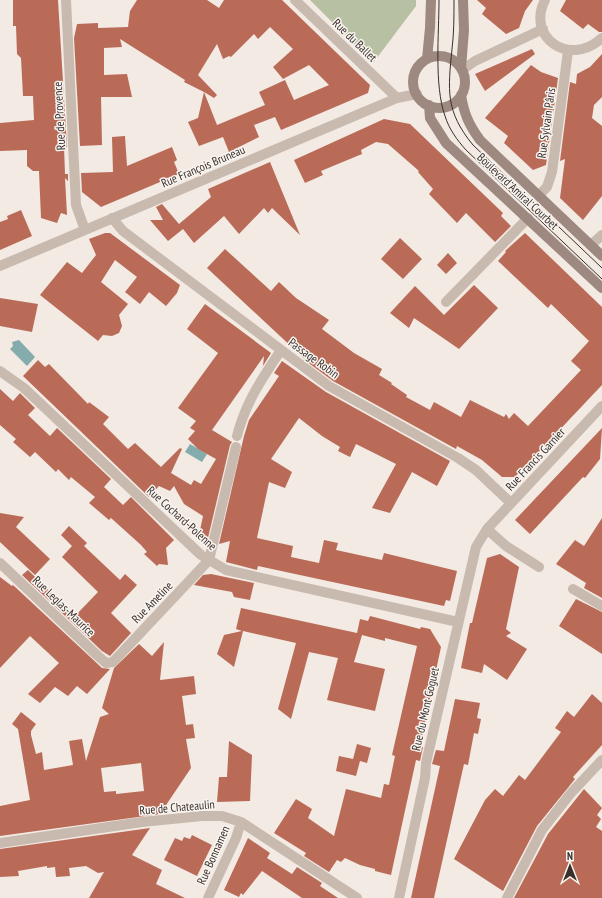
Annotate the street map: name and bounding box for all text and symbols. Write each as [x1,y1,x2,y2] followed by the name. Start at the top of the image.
[330,15,381,65] street label: Rue du Ballet
[50,81,68,151] street label: Rue de Provence
[534,87,558,159] street label: Rue Sylvain Pâris
[159,142,247,190] street label: Rue François Bruneau
[474,150,562,233] street label: Boulevard Amiral Courbet
[286,335,342,381] street label: Passage Robin
[502,424,568,494] street label: Rue Francis Garnier
[144,483,220,553] street label: Rue Cochard-Polenne
[30,573,98,639] street label: Rue Leglas-Maurice
[128,578,176,626] street label: Rue Ameline
[408,665,442,752] street label: Rue du Mont Goguet
[139,796,215,818] street label: Rue de Chateaulin
[193,823,233,887] street label: Rue Bonnamen
[550,846,590,886] north arrow
[567,849,573,863] text: N

